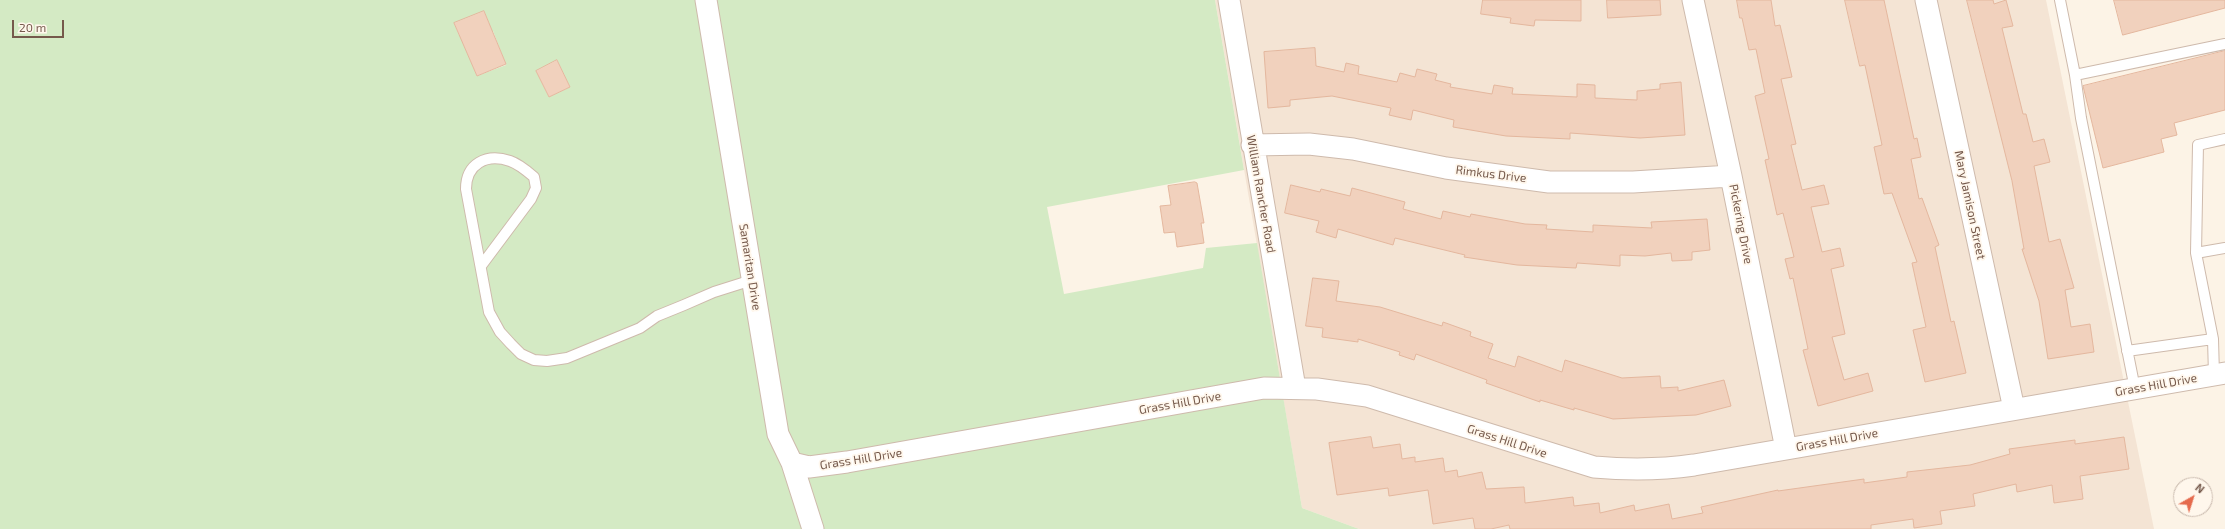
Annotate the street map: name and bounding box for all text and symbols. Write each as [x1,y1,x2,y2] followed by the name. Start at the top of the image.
[14,12,66,38] scale bar
[19,20,46,34] text: 20 m
[1244,134,1278,254] street label: William Rancher Road
[1951,149,1989,261] street label: Mary Jamison Street
[1455,163,1527,185] street label: Rimkus Drive
[1726,183,1756,265] street label: Pickering Drive
[736,223,764,311] street label: Samaritan Drive
[2114,371,2198,399] street label: Grass Hill Drive
[1138,389,1222,417] street label: Grass Hill Drive
[1465,421,1549,461] street label: Grass Hill Drive
[1795,426,1879,454] street label: Grass Hill Drive
[819,445,903,473] street label: Grass Hill Drive
[2173,477,2213,517] north arrow
[2193,481,2207,496] text: N

